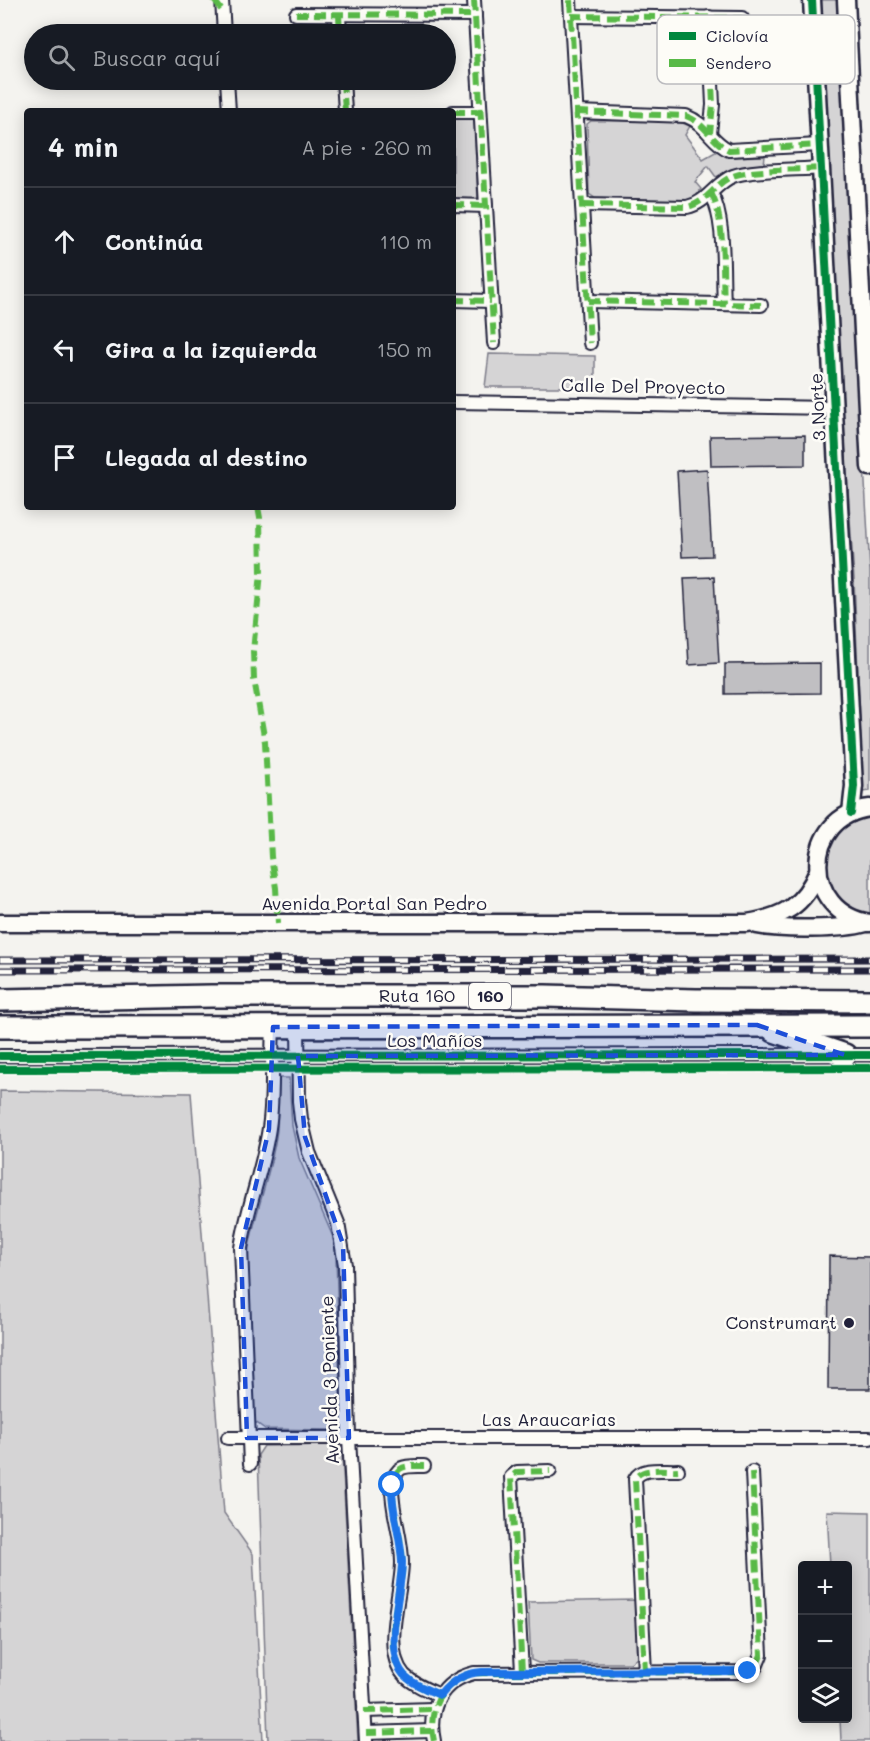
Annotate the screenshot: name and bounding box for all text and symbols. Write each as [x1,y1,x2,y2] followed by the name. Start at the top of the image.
[657,15,855,84] legend
[24,24,456,90] search box
[706,25,769,46] text: Ciclovía
[45,41,78,74] icon: search
[93,43,221,72] text: Buscar aquí
[706,52,771,73] text: Sendero
[48,130,118,164] text: 4 min
[302,134,432,160] text: A pie · 260 m
[48,225,81,258] icon: ahead
[105,227,203,256] text: Continúa
[379,228,432,254] text: 110 m
[48,333,81,366] icon: left
[105,335,317,364] text: Gira a la izquierda
[377,336,432,362] text: 150 m
[803,372,831,442] street label: 3 Norte
[561,373,726,399] street label: Calle Del Proyecto
[48,441,81,474] icon: arrive
[105,443,307,472] text: Llegada al destino
[261,891,487,915] street label: Avenida Portal San Pedro
[379,983,455,1007] street label: Ruta 160
[469,983,511,1009] road number: 160
[387,1028,483,1052] street label: Los Mañíos
[314,1295,344,1465] street label: Avenida 3 Poniente
[725,1310,837,1334] place label: Construmart
[842,1316,856,1330] marker: Construmart
[482,1407,616,1431] street label: Las Araucarias
[378,1471,404,1497] route start
[798,1561,852,1723] map controls
[798,1561,852,1615] button: +
[798,1615,852,1669] button: −
[734,1657,760,1683] route end
[798,1669,852,1723] button: layers

